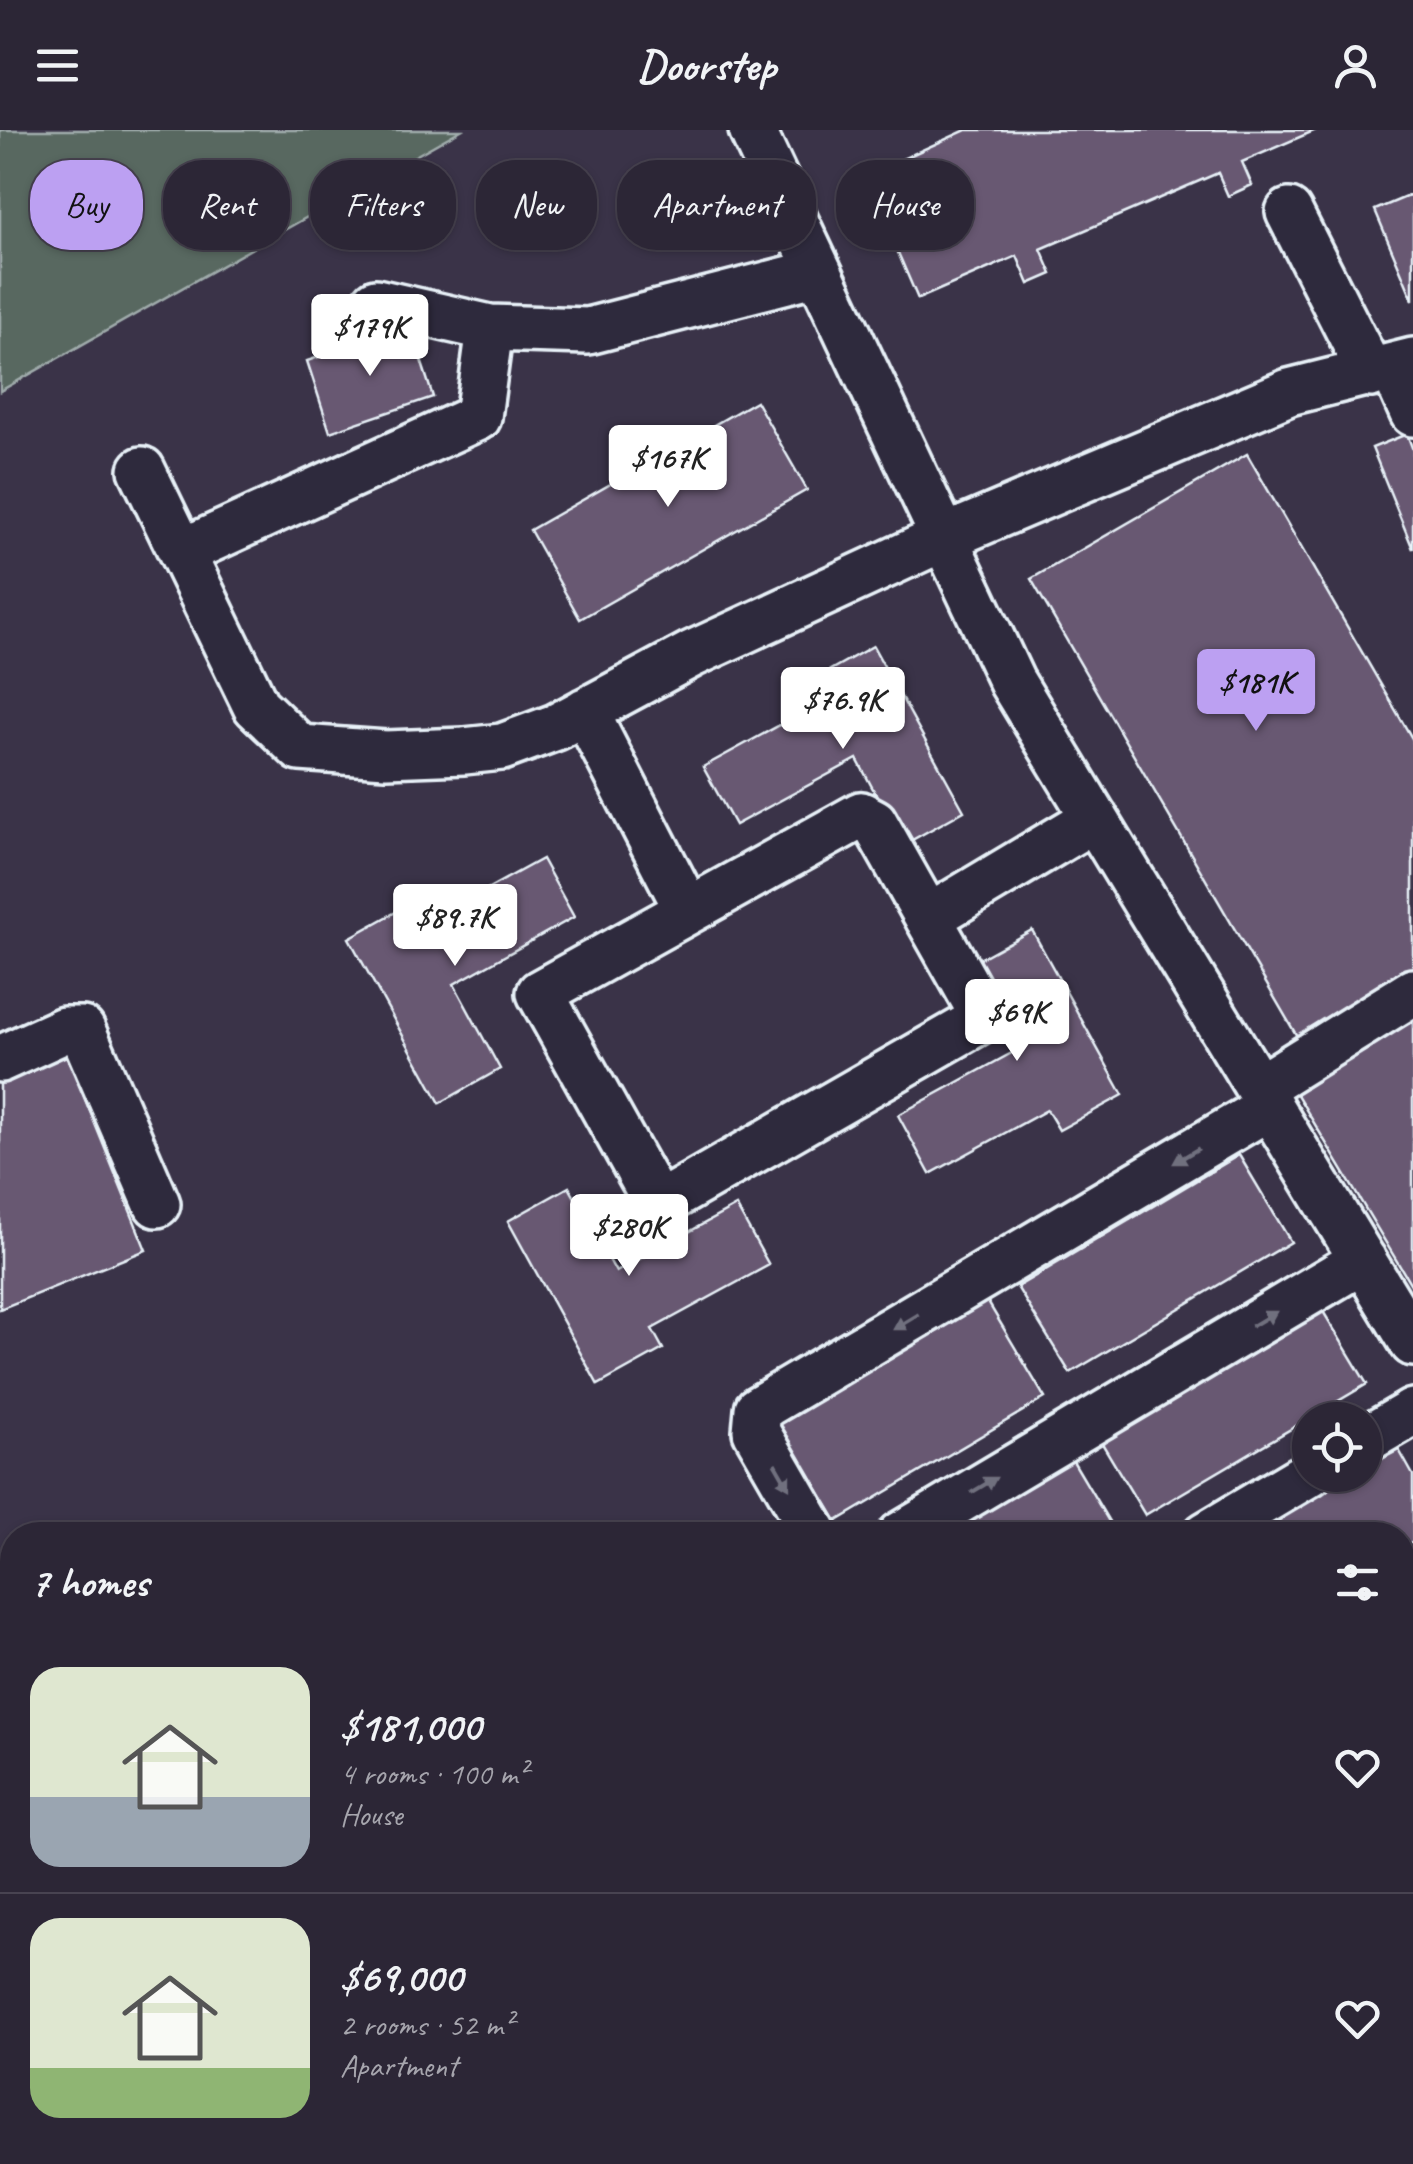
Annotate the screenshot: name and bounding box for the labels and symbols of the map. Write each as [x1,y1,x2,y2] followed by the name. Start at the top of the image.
[300,294,440,379] pin: $179K
[598,425,738,510] pin: $167K
[1186,649,1326,734] pin: $181K
[762,667,924,752] pin: $76.9K
[374,884,536,969] pin: $89.7K
[958,979,1076,1064] pin: $69K
[1172,1147,1200,1164] one-way arrow
[559,1194,699,1279] pin: $280K
[1250,1311,1278,1328] one-way arrow
[892,1313,920,1330] one-way arrow
[773,1462,790,1491] one-way arrow
[970,1477,998,1494] one-way arrow

